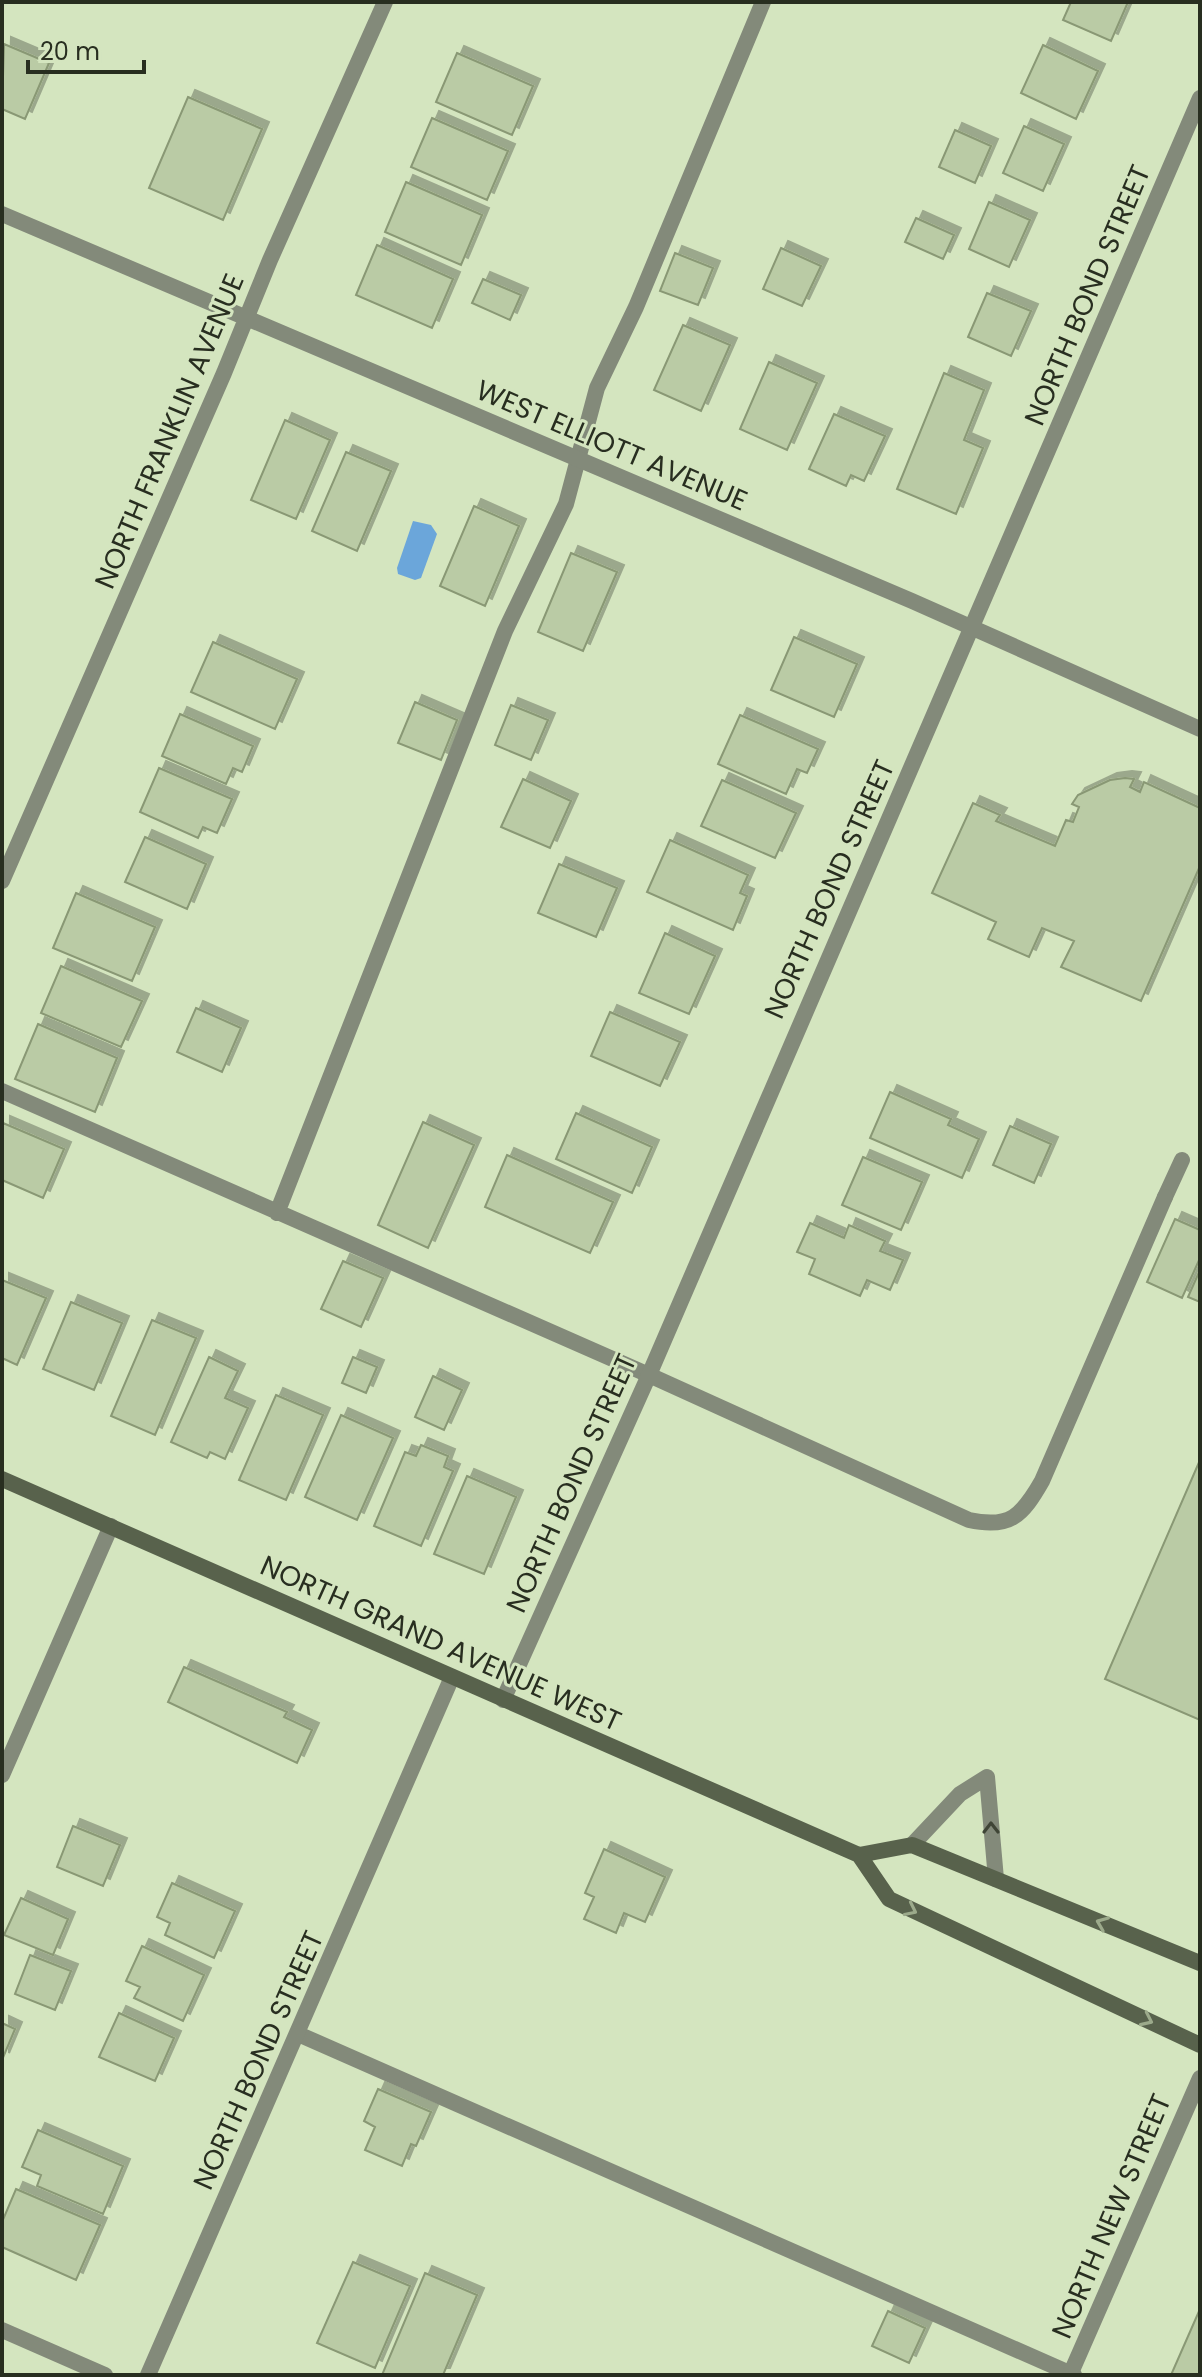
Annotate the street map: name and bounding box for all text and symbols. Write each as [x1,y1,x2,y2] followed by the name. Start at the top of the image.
[28,24,144,74] scale bar
[40,35,100,68] text: 20 m
[1015,159,1160,431] street label: NORTH BOND STREET
[85,268,254,595] street label: NORTH FRANKLIN AVENUE
[470,371,753,520] street label: WEST ELLIOTT AVENUE
[755,754,904,1025] street label: NORTH BOND STREET
[497,1348,646,1619] street label: NORTH BOND STREET
[254,1546,627,1741] street label: NORTH GRAND AVENUE WEST
[982,1821,1000,1834] one-way arrow
[903,1900,918,1916] one-way arrow
[1096,1916,1110,1932] one-way arrow
[184,1925,333,2196] street label: NORTH BOND STREET
[1138,2010,1153,2026] one-way arrow
[1042,2088,1181,2344] street label: NORTH NEW STREET

